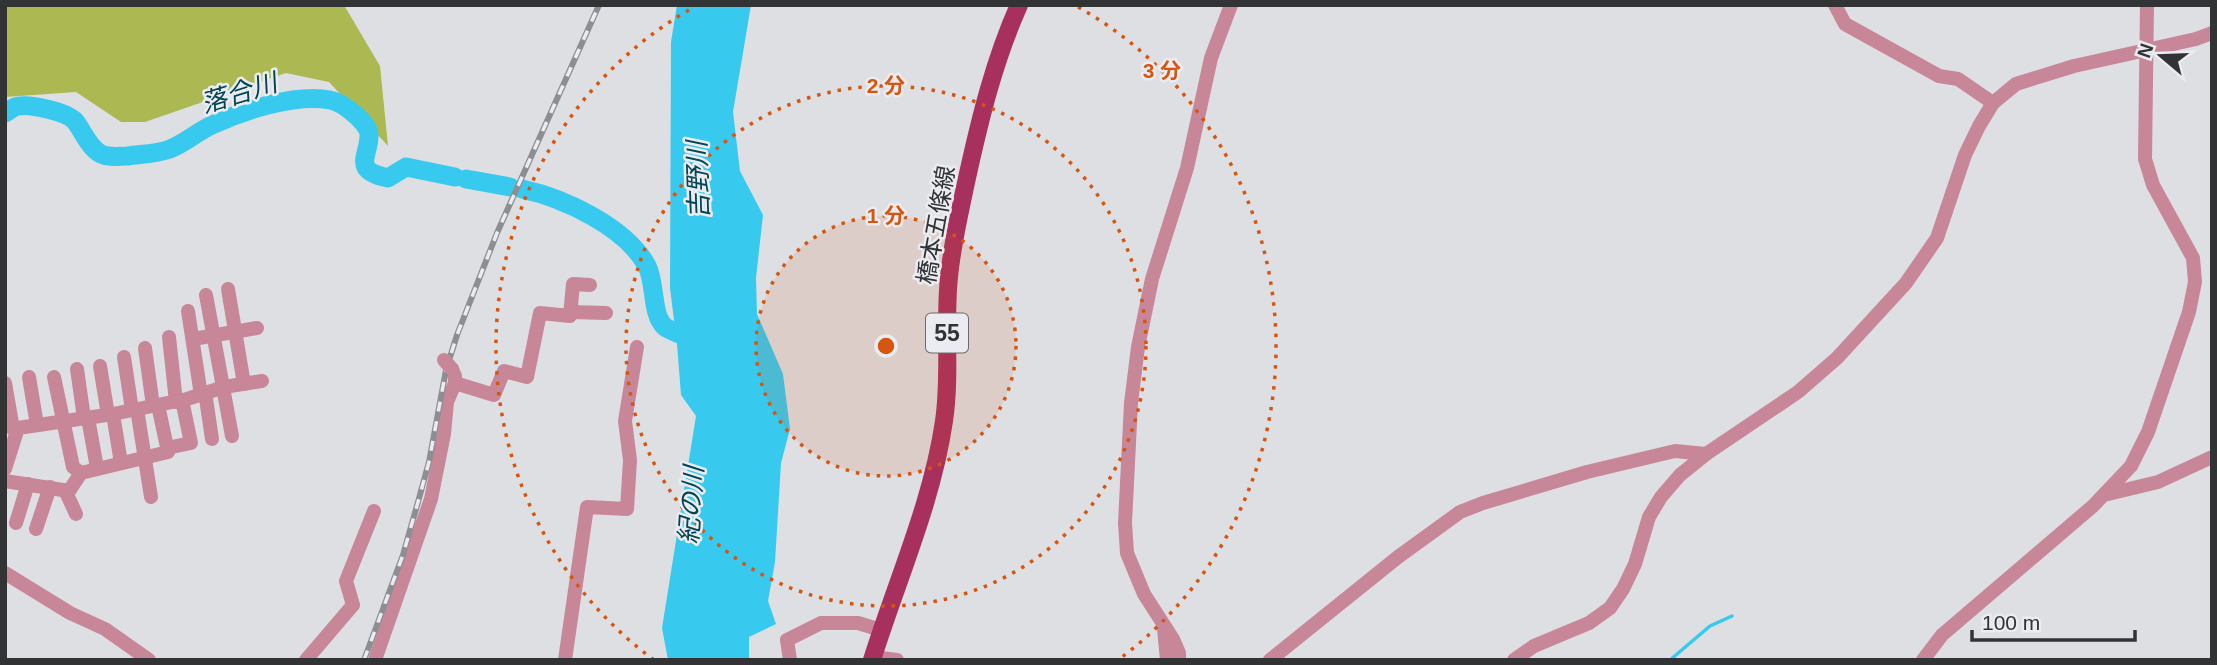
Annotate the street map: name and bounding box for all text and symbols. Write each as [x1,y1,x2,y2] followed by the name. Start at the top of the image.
[2126,21,2196,91] north arrow
[2133,41,2158,61] text: N
[1143,59,1181,82] text: 3 分
[197,66,284,119] water label: 落合川
[867,74,905,97] text: 2 分
[682,138,714,220] water label: 吉野川
[912,164,960,286] street label: 橋本五條線
[867,204,905,227] text: 1 分
[926,314,968,352] road number: 55
[874,334,898,358] centre of rings
[673,462,709,545] water label: 紀の川
[1972,598,2135,642] scale bar
[1982,611,2040,634] text: 100 m

